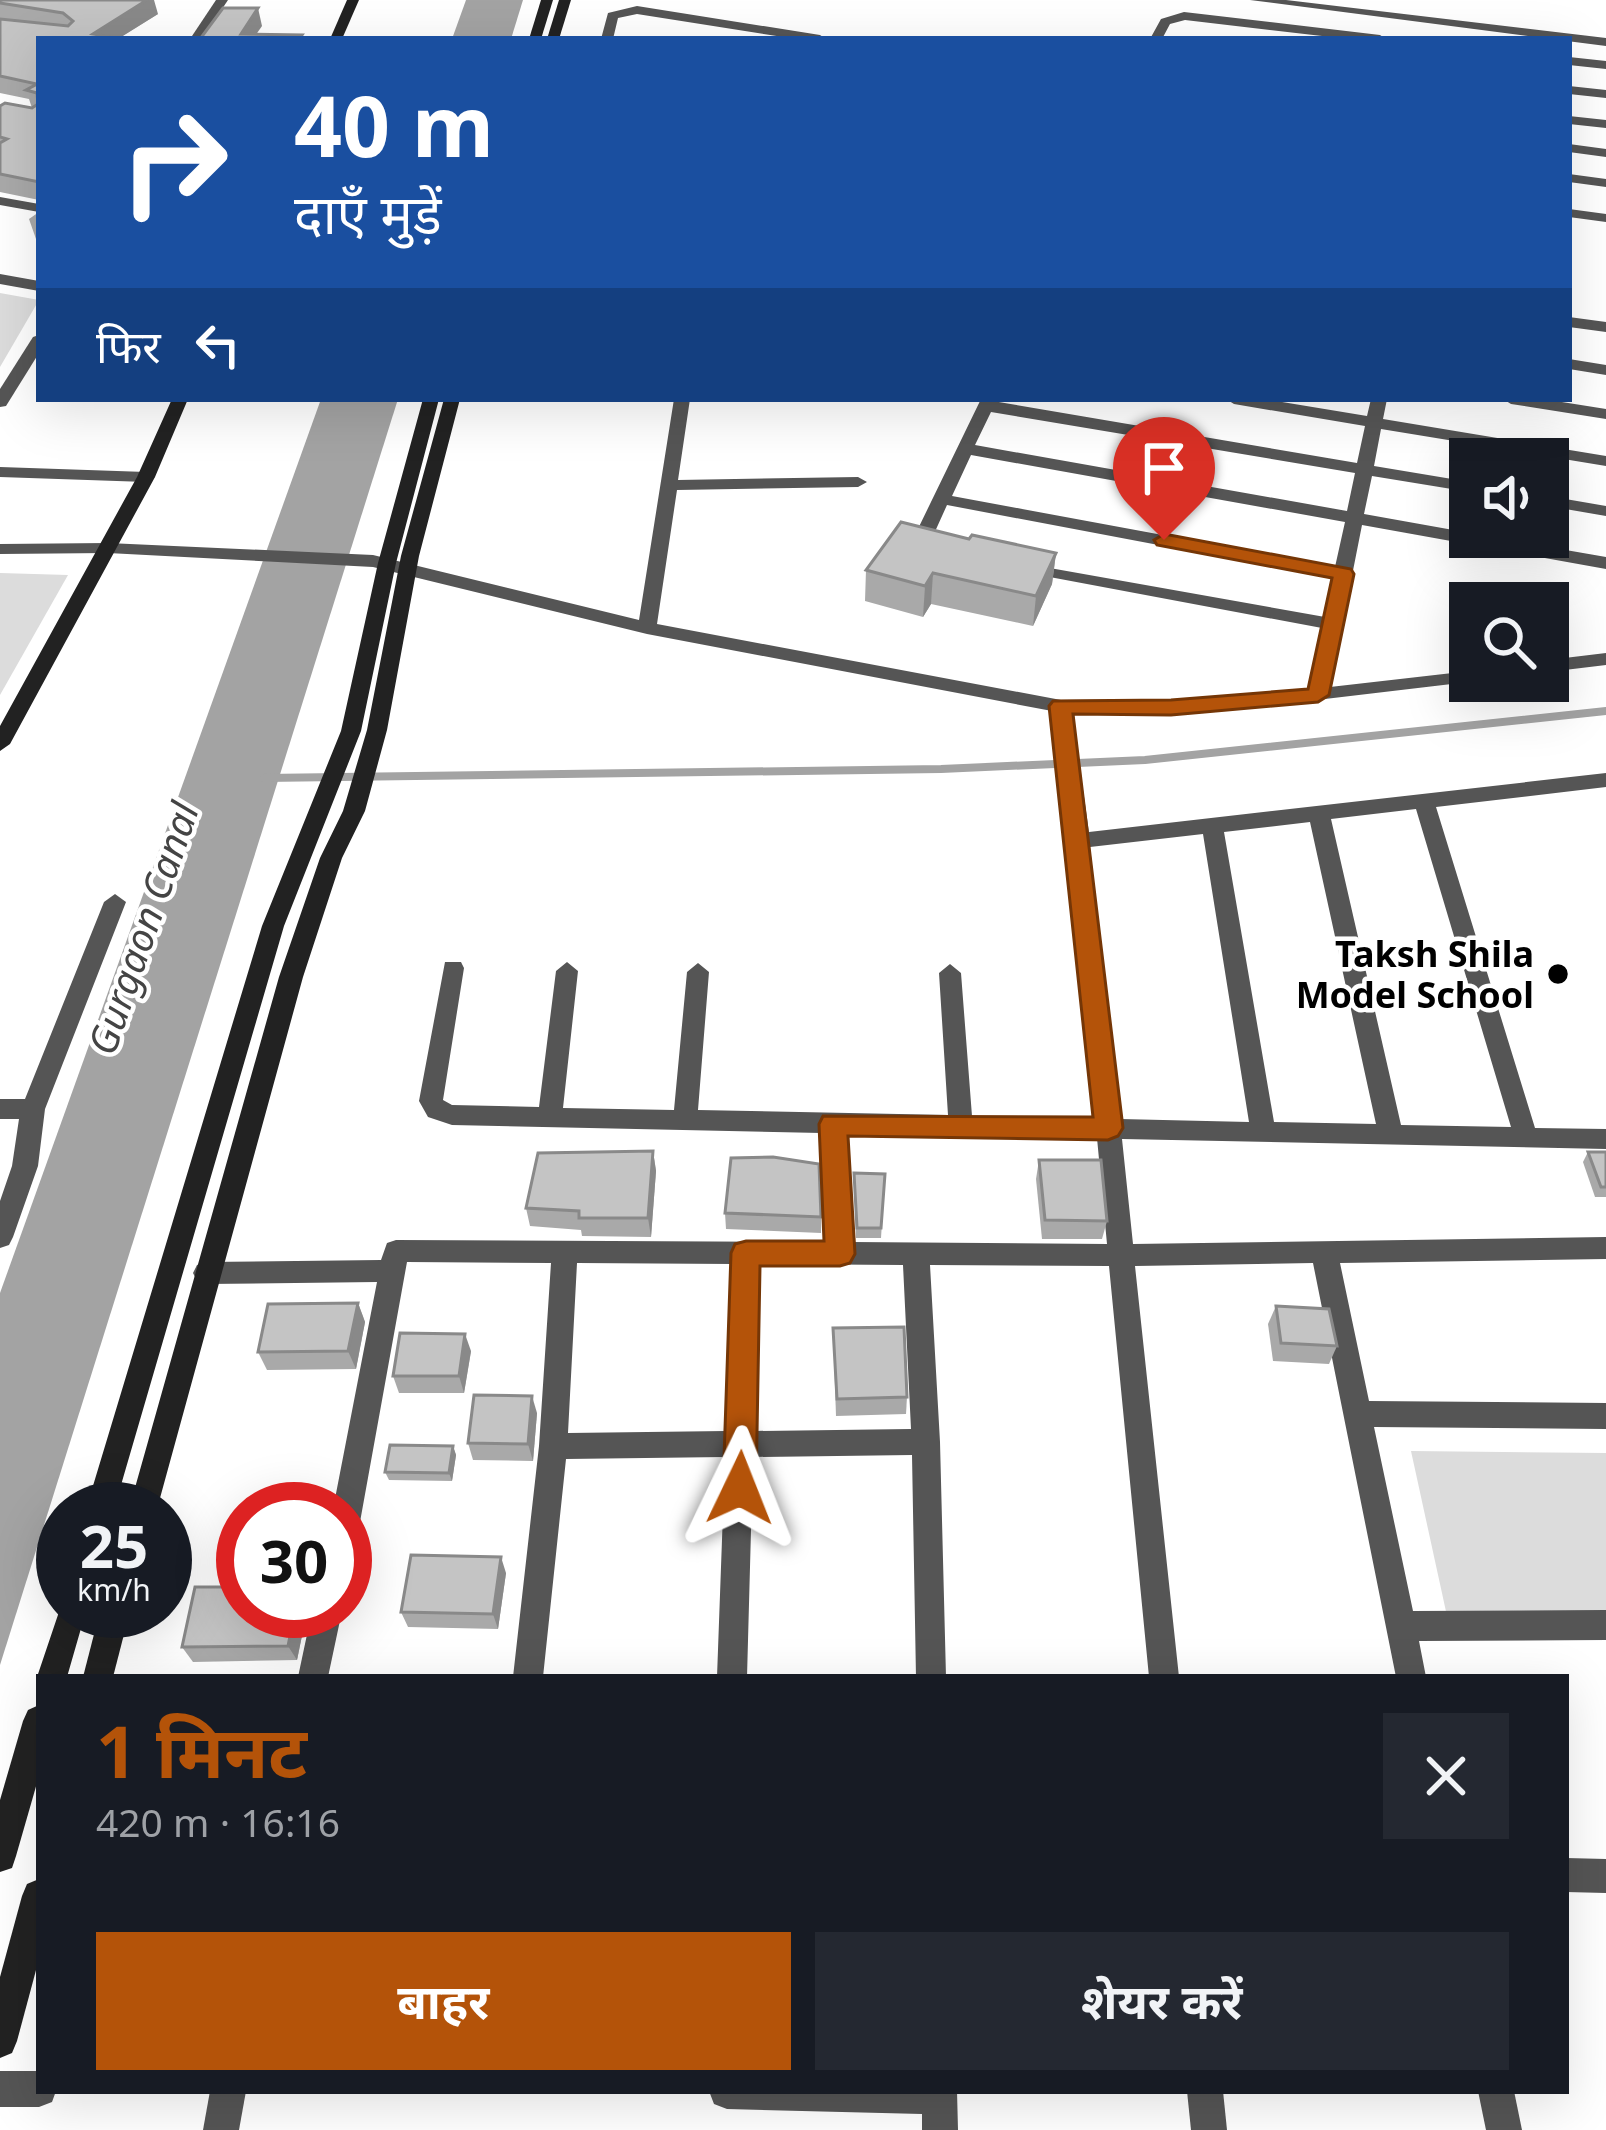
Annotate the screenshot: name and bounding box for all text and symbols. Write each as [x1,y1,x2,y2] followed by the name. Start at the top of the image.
[294,67,494,182] text: 40 m
[96,84,252,240] icon: right
[294,176,442,250] text: दाएँ मुड़ें
[185,312,251,378] icon: left
[96,315,161,376] text: फिर
[1113,417,1215,540] pin
[1131,435,1197,501] icon: arrive
[1449,438,1569,702] map controls
[1449,438,1569,558] button: sound
[1449,582,1569,702] button: search
[74,794,210,1061] water label: Gurgaon Canal
[1296,929,1534,1019] place label: Taksh Shila Model School
[1545,961,1571,987] marker: Taksh Shila Model School
[677,1425,803,1551] position arrow
[216,1482,372,1638] speed limit sign: 30
[80,1504,148,1586] text: 25
[77,1569,151,1610] text: km/h
[96,1701,307,1799] text: 1 मिनट
[1383,1713,1509,1839] button: close
[96,1795,340,1848] text: 420 m · 16:16
[96,1932,791,2070] button: बाहर
[815,1932,1509,2070] button: शेयर करें

